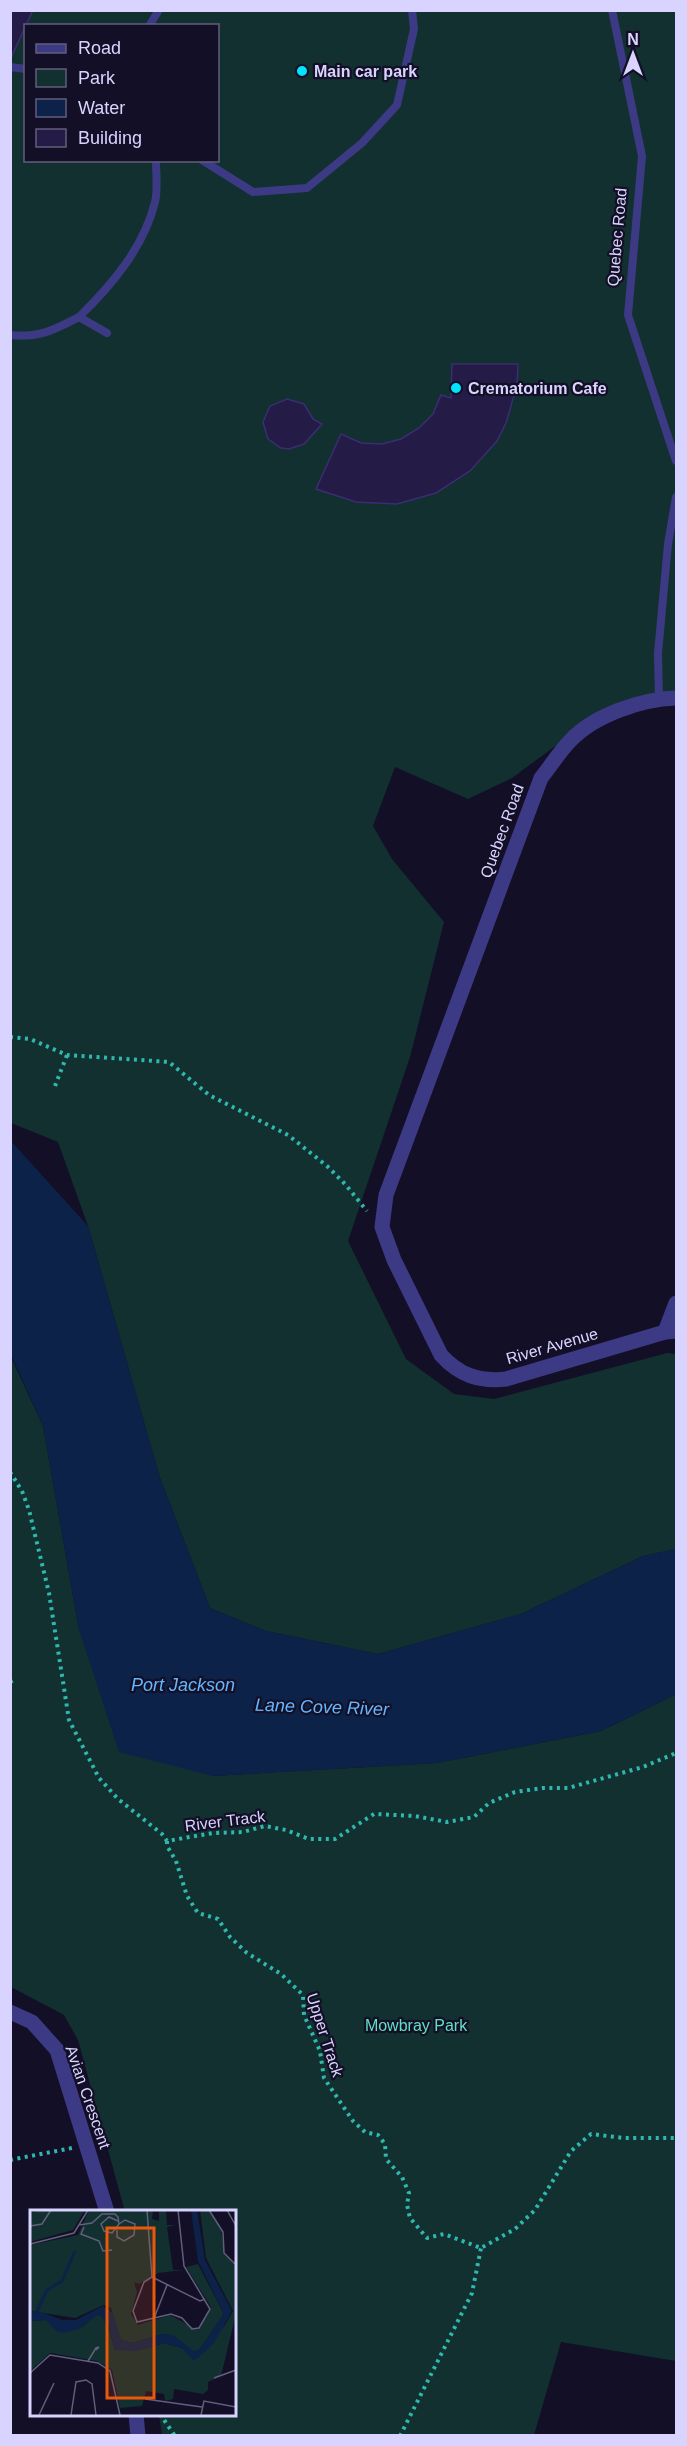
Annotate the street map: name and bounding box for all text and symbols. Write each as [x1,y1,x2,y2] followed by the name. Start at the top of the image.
[24,24,219,162] legend
[603,24,663,84] north arrow
[627,31,639,48] text: N
[78,38,121,58] text: Road
[314,63,417,80] place label: Main car park
[295,64,309,78] marker: Main car park
[78,68,116,88] text: Park
[78,98,125,118] text: Water
[78,128,142,148] text: Building
[604,187,630,287] street label: Quebec Road
[468,380,607,397] place label: Crematorium Cafe
[449,381,463,395] marker: Crematorium Cafe
[477,782,527,880] street label: Quebec Road
[504,1325,600,1367] street label: River Avenue
[131,1675,235,1695] water label: Port Jackson
[255,1695,390,1719] water label: Lane Cove River
[184,1808,267,1834] street label: River Track
[303,1991,347,2080] street label: Upper Track
[365,2017,468,2034] park label: Mowbray Park
[62,2043,114,2151] street label: Avian Crescent
[30,2210,236,2416] inset map

